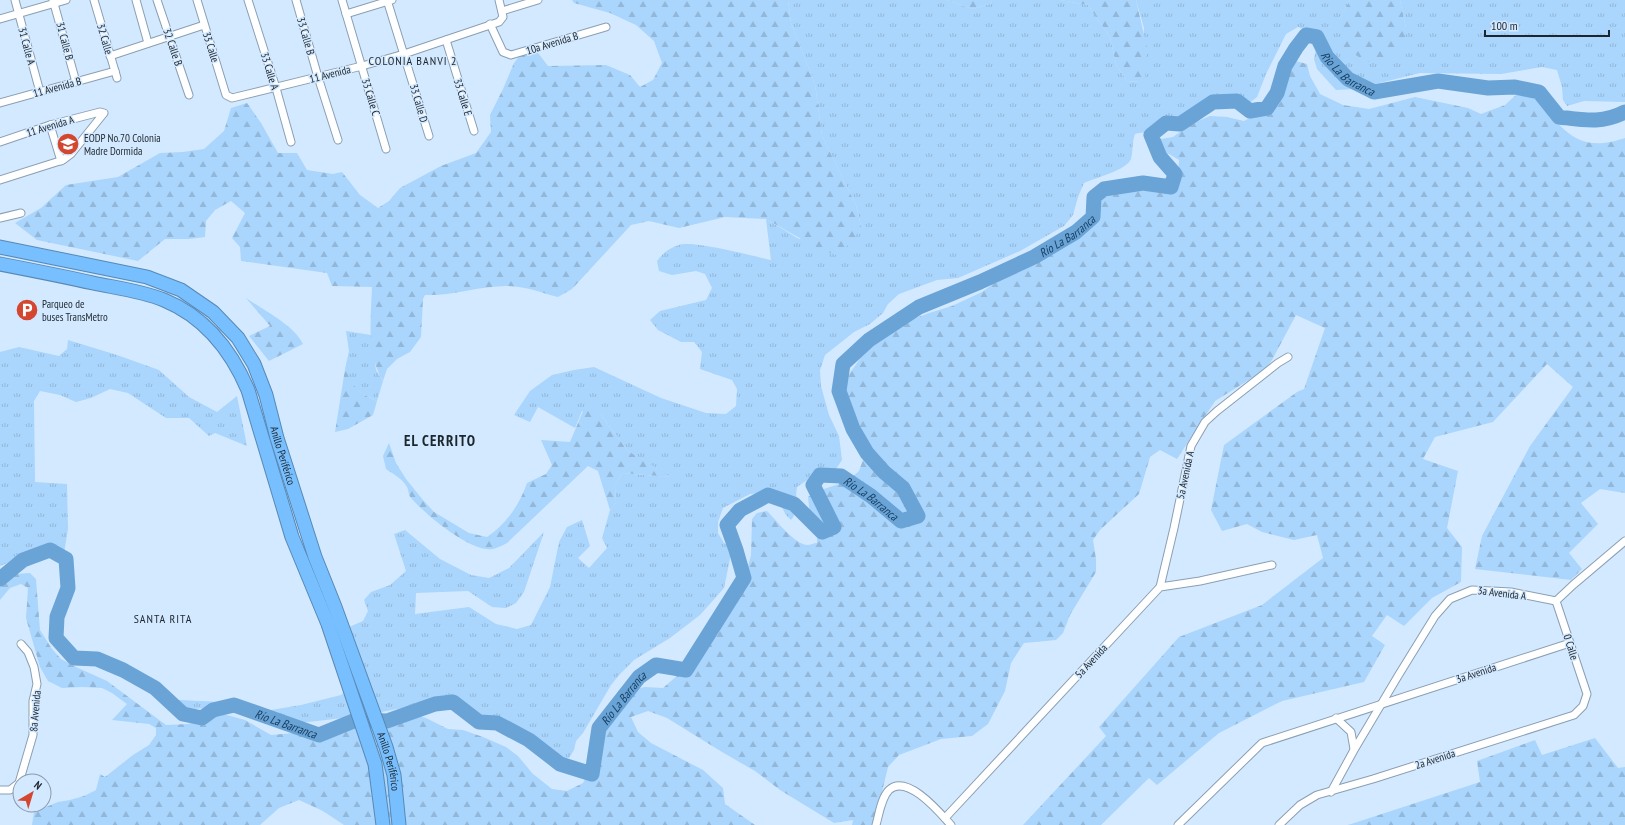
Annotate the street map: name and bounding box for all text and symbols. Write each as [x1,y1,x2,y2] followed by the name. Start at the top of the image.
[1485,12,1609,38] scale bar
[294,15,318,57] street label: 33 Calle B
[1491,18,1518,33] text: 100 m
[53,20,77,62] street label: 31 Calle B
[94,22,116,56] street label: 32 Calle
[15,26,39,67] street label: 31 Calle A
[160,26,186,68] street label: 32 Calle B
[524,28,580,58] street label: 10a Avenida B
[200,30,223,64] street label: 33 Calle
[1318,49,1378,99] water label: Río La Barranca
[258,51,283,92] street label: 33 Calle A
[369,53,457,68] district label: COLONIA BANVI 2
[308,62,352,86] street label: 11 Avenida
[31,74,83,100] street label: 11 Avenida B
[359,77,383,117] street label: 33 Calle C
[451,77,475,118] street label: 33 Calle E
[407,82,431,124] street label: 33 Calle D
[24,112,76,140] street label: 11 Avenida A
[55,131,81,157] school or university icon: EODP No.70 Colonia Madre Dormida
[84,131,161,158] place label: EODP No.70 Colonia Madre Dormida
[1036,211,1099,260] water label: Río La Barranca
[14,297,40,323] parking icon: Parqueo de buses TransMetro
[42,297,108,324] place label: Parqueo de buses TransMetro
[267,425,299,487] street label: Anillo Periférico
[404,431,476,450] district label: EL CERRITO
[1173,449,1197,500] street label: 5a Avenida A
[841,473,903,524] water label: Río La Barranca
[1477,583,1528,603] street label: 3a Avenida A
[134,611,192,626] district label: SANTA RITA
[1560,632,1582,662] street label: 0 Calle
[1072,641,1110,681] street label: 5a Avenida
[1454,660,1498,686] street label: 3a Avenida
[597,667,649,728] water label: Río La Barranca
[26,690,44,732] street label: 8a Avenida
[253,706,320,742] water label: Río La Barranca
[374,730,403,792] street label: Anillo Periférico
[1413,746,1457,772] street label: 2a Avenida
[12,773,52,813] north arrow
[32,778,45,792] text: N

